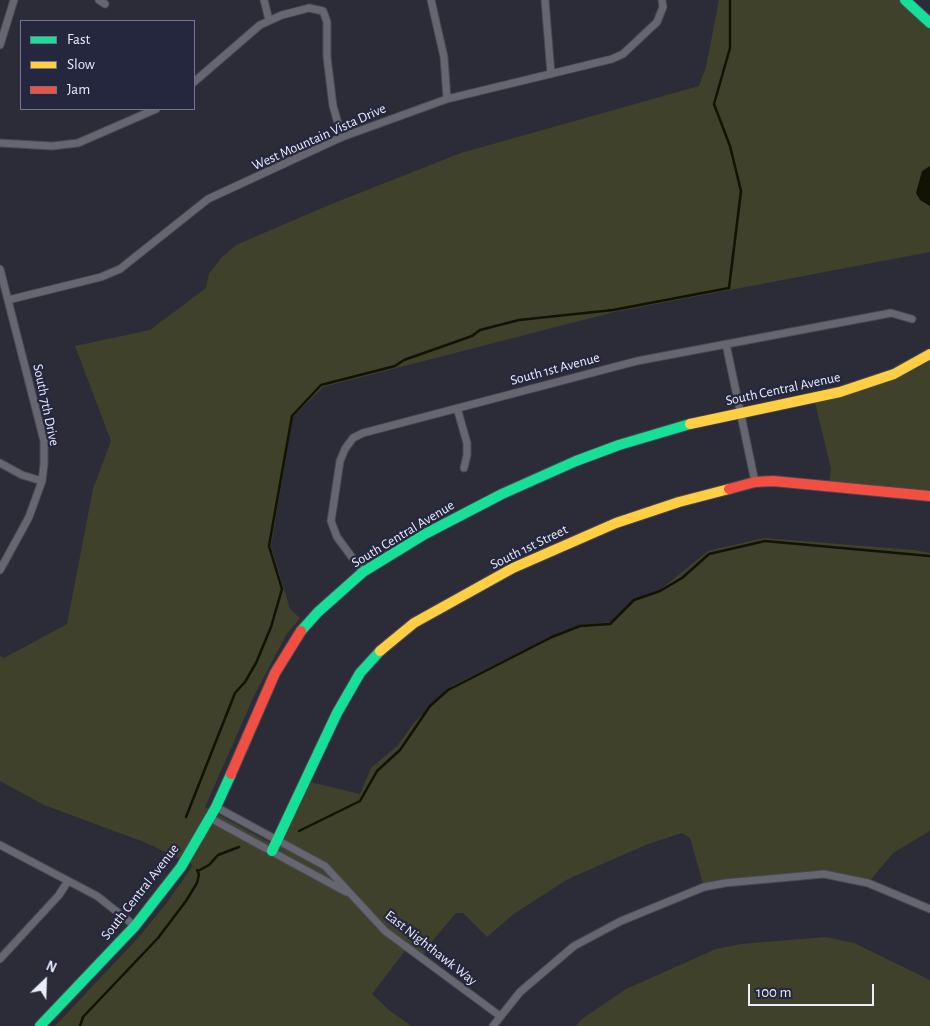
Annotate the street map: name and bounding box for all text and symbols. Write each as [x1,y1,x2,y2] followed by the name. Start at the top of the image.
[20,20,195,110] legend
[67,32,90,47] text: Fast
[67,57,95,72] text: Slow
[67,82,90,97] text: Jam
[249,100,389,174] street label: West Mountain Vista Drive
[508,349,602,389] street label: South 1st Avenue
[29,362,63,448] street label: South 7th Drive
[724,369,842,409] street label: South Central Avenue
[349,497,457,571] street label: South Central Avenue
[488,521,570,573] street label: South 1st Street
[97,841,183,943] street label: South Central Avenue
[382,907,480,989] street label: East Nighthawk Way
[20,956,70,1006] north arrow
[44,959,58,976] text: N
[750,974,876,1006] scale bar
[756,985,791,1000] text: 100 m

